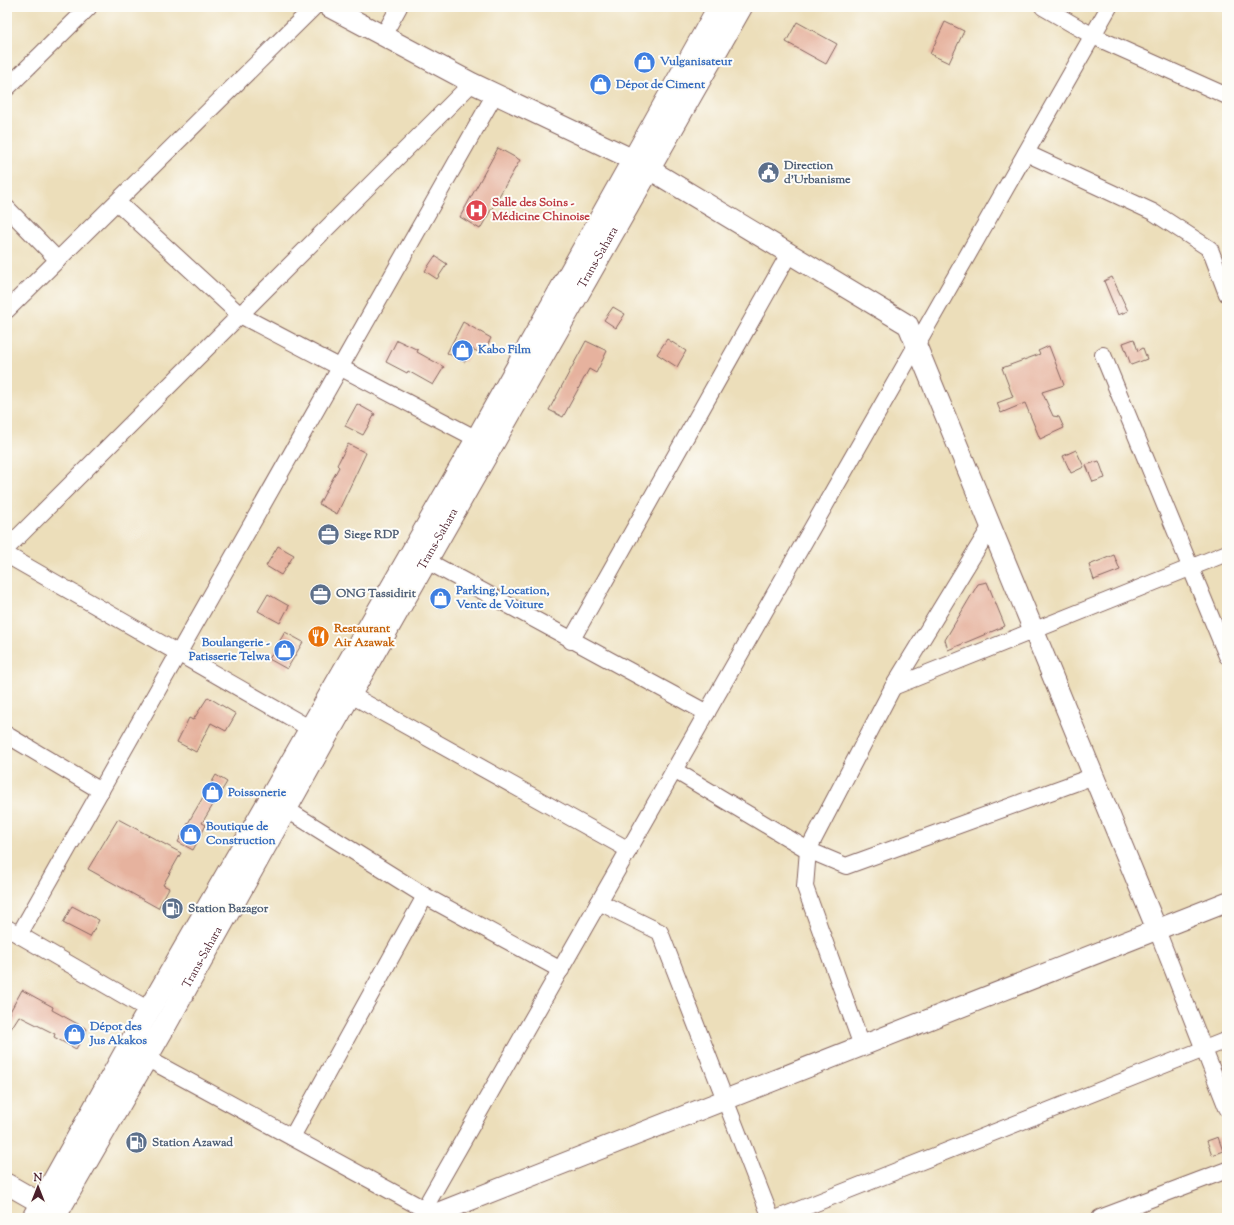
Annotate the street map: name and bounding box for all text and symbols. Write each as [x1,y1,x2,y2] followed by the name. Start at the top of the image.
[631,49,657,75] shop icon: Vulganisateur
[659,53,733,71] place label: Vulganisateur
[587,72,613,98] shop icon: Dépot de Ciment
[615,76,706,94] place label: Dépot de Ciment
[783,157,851,189] place label: Direction d'Urbanisme
[755,160,781,186] public building icon: Direction d'Urbanisme
[491,194,590,226] place label: Salle des Soins - Médicine Chinoise
[464,197,490,223] hospital icon: Salle des Soins - Médicine Chinoise
[574,223,623,292] street label: Trans-Sahara
[449,337,475,363] shop icon: Kabo Film
[477,341,531,359] place label: Kabo Film
[414,505,463,574] street label: Trans-Sahara
[315,522,341,548] office icon: Siege RDP
[344,526,399,544] place label: Siege RDP
[308,581,334,607] office icon: ONG Tassidirit
[455,582,549,614] place label: Parking, Location, Vente de Voiture
[336,585,417,603] place label: ONG Tassidirit
[428,585,454,611] shop icon: Parking, Location, Vente de Voiture
[333,620,395,652] place label: Restaurant Air Azawak
[305,623,331,649] restaurant icon: Restaurant Air Azawak
[188,634,270,666] place label: Boulangerie - Patisserie Telwa
[272,637,298,663] shop icon: Boulangerie - Patisserie Telwa
[200,780,226,806] shop icon: Poissonerie
[227,784,287,802] place label: Poissonerie
[205,818,277,850] place label: Boutique de Construction
[177,821,203,847] shop icon: Boutique de Construction
[159,896,185,922] fuel station icon: Station Bazagor
[188,900,269,918] place label: Station Bazagor
[178,923,228,992] street label: Trans-Sahara
[89,1018,147,1050] place label: Dépot des Jus Akakos
[62,1021,88,1047] shop icon: Dépot des Jus Akakos
[123,1130,149,1156] fuel station icon: Station Azawad
[152,1134,233,1152] place label: Station Azawad
[18,1167,58,1207] north arrow
[33,1170,43,1186] text: N

